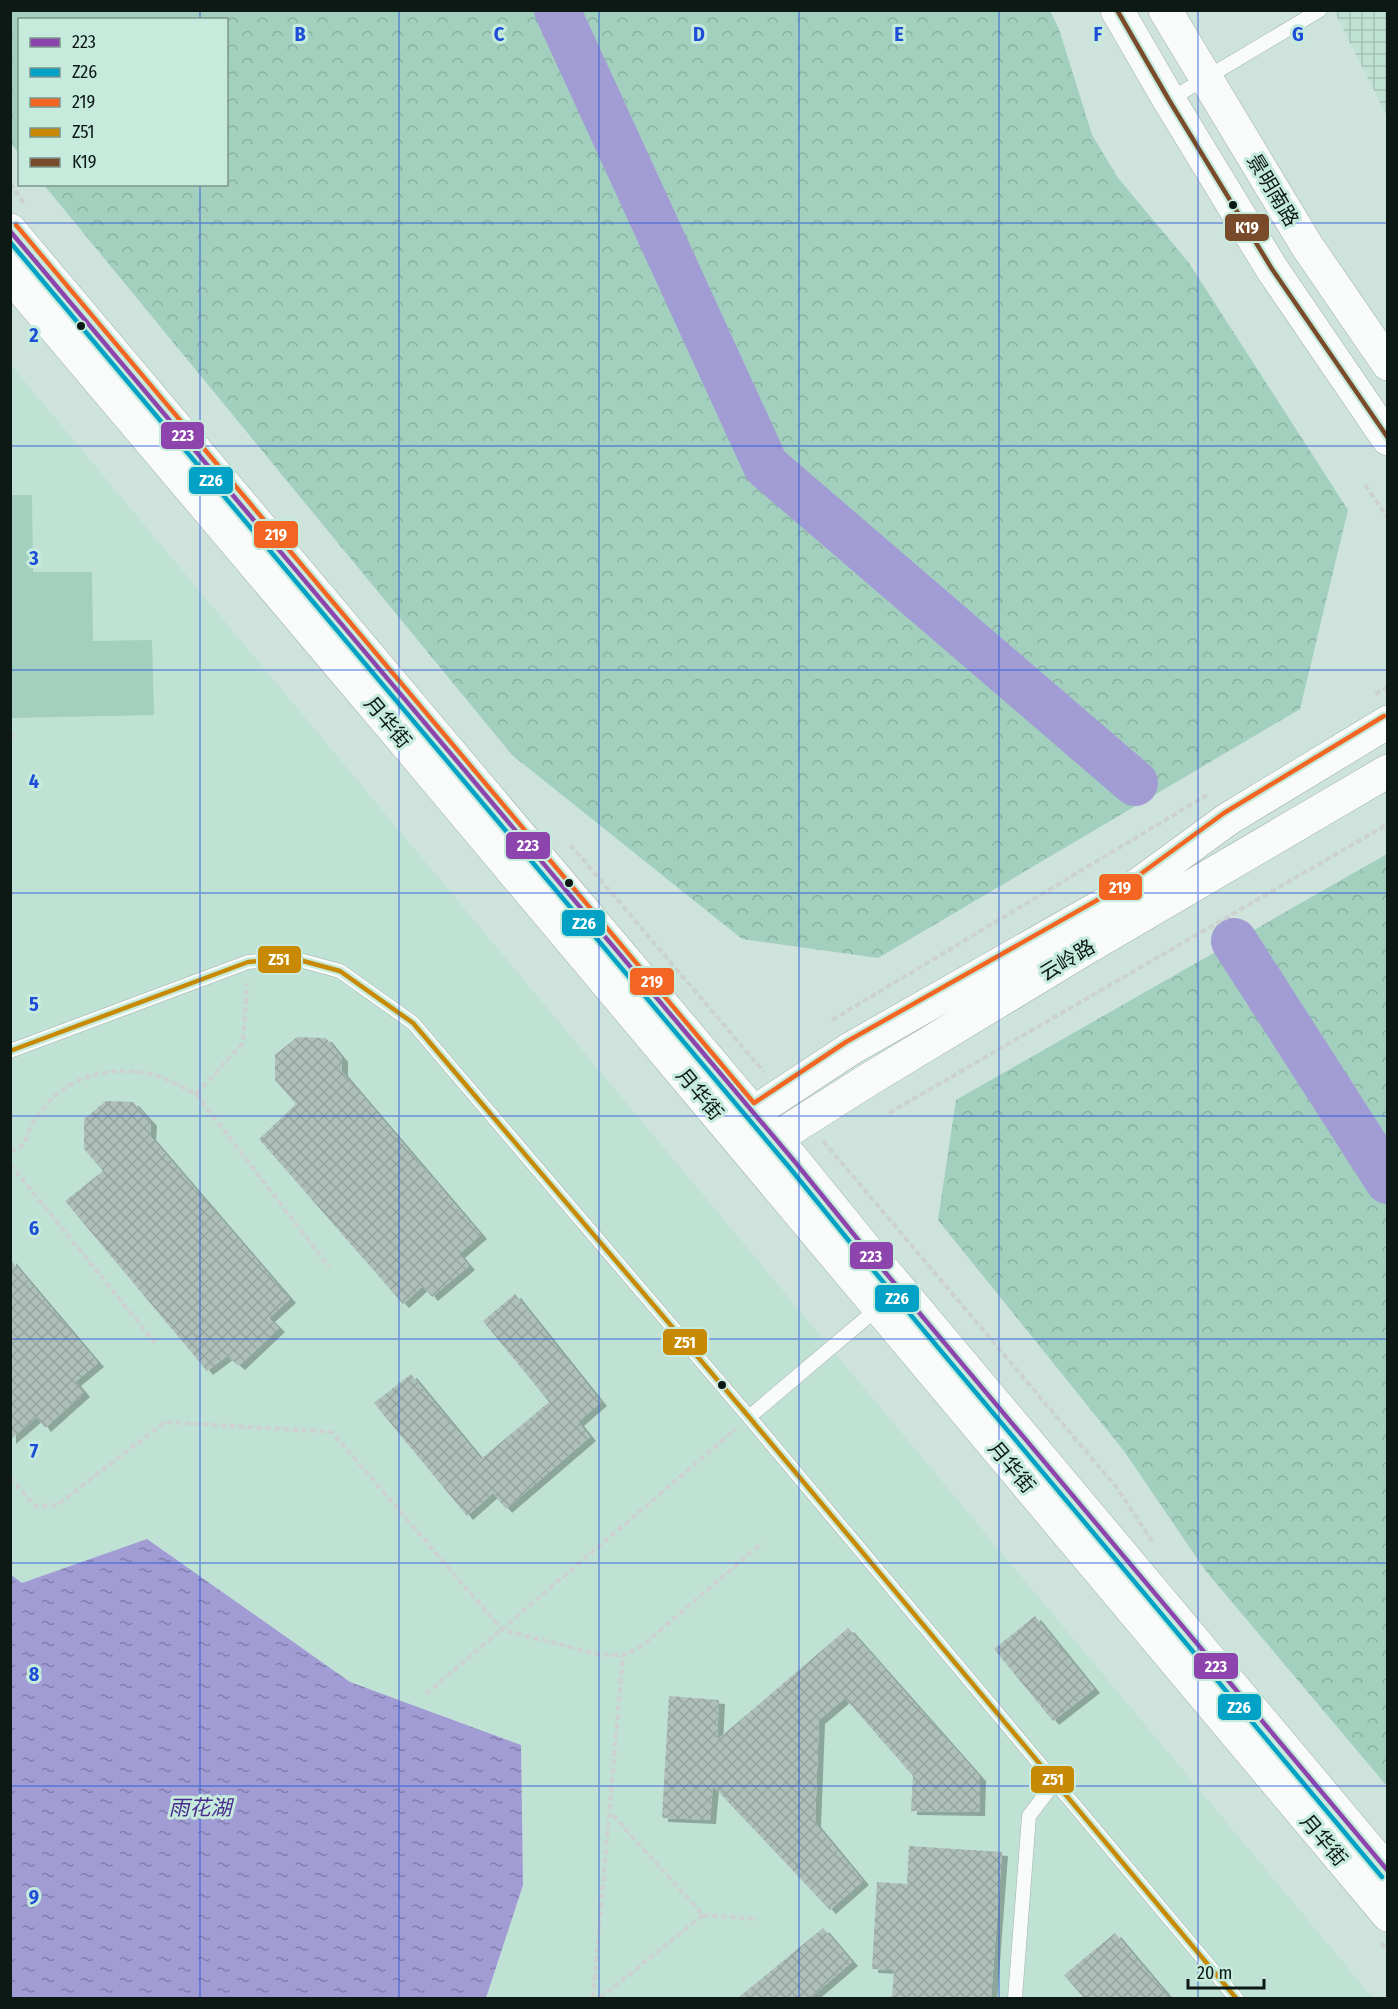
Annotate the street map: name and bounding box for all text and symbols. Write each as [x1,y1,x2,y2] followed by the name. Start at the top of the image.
[18,18,228,186] legend
[294,22,306,46] text: B
[494,22,505,46] text: C
[693,22,705,46] text: D
[894,22,904,46] text: E
[1094,22,1103,46] text: F
[1292,22,1304,46] text: G
[72,31,96,53] text: 223
[72,61,97,83] text: Z26
[72,91,95,113] text: 219
[72,121,95,143] text: Z51
[1242,150,1304,230] street label: 景明南路
[72,151,97,173] text: K19
[1227,199,1239,211] unlabelled marker
[1224,213,1270,242] line badge: K19
[1235,218,1259,237] text: K19
[75,320,87,332] unlabelled marker
[28,323,39,347] text: 2
[160,421,205,450] line badge: 223
[171,426,195,445] text: 223
[188,466,234,495] line badge: Z26
[199,471,223,490] text: Z26
[253,520,299,549] line badge: 219
[264,525,287,544] text: 219
[28,546,39,570] text: 3
[360,691,416,753] street label: 月华街
[29,769,39,793] text: 4
[505,831,551,860] line badge: 223
[516,836,540,855] text: 223
[1098,873,1143,901] line badge: 219
[563,877,575,889] unlabelled marker
[1108,878,1131,897] text: 219
[561,909,606,937] line badge: Z26
[572,914,596,933] text: Z26
[1035,934,1099,986] street label: 云岭路
[257,945,302,974] line badge: Z51
[268,950,290,969] text: Z51
[629,967,675,996] line badge: 219
[640,972,663,991] text: 219
[29,992,39,1016] text: 5
[672,1063,728,1125] street label: 月华街
[29,1216,39,1240] text: 6
[849,1241,894,1270] line badge: 223
[859,1247,883,1266] text: 223
[874,1284,920,1313] line badge: Z26
[885,1289,909,1308] text: Z26
[662,1328,708,1356] line badge: Z51
[674,1333,696,1352] text: Z51
[716,1379,728,1391] unlabelled marker
[984,1436,1040,1498] street label: 月华街
[30,1439,39,1463] text: 7
[1193,1652,1239,1680] line badge: 223
[1204,1657,1228,1676] text: 223
[29,1662,40,1686] text: 8
[1217,1693,1262,1721] line badge: Z26
[1227,1698,1251,1717] text: Z26
[1030,1765,1075,1794] line badge: Z51
[1042,1770,1064,1789] text: Z51
[169,1795,234,1821] water label: 雨花湖
[1296,1809,1352,1871] street label: 月华街
[29,1885,39,1909] text: 9
[1188,1952,1264,1990] scale bar
[1197,1962,1232,1984] text: 20 m

